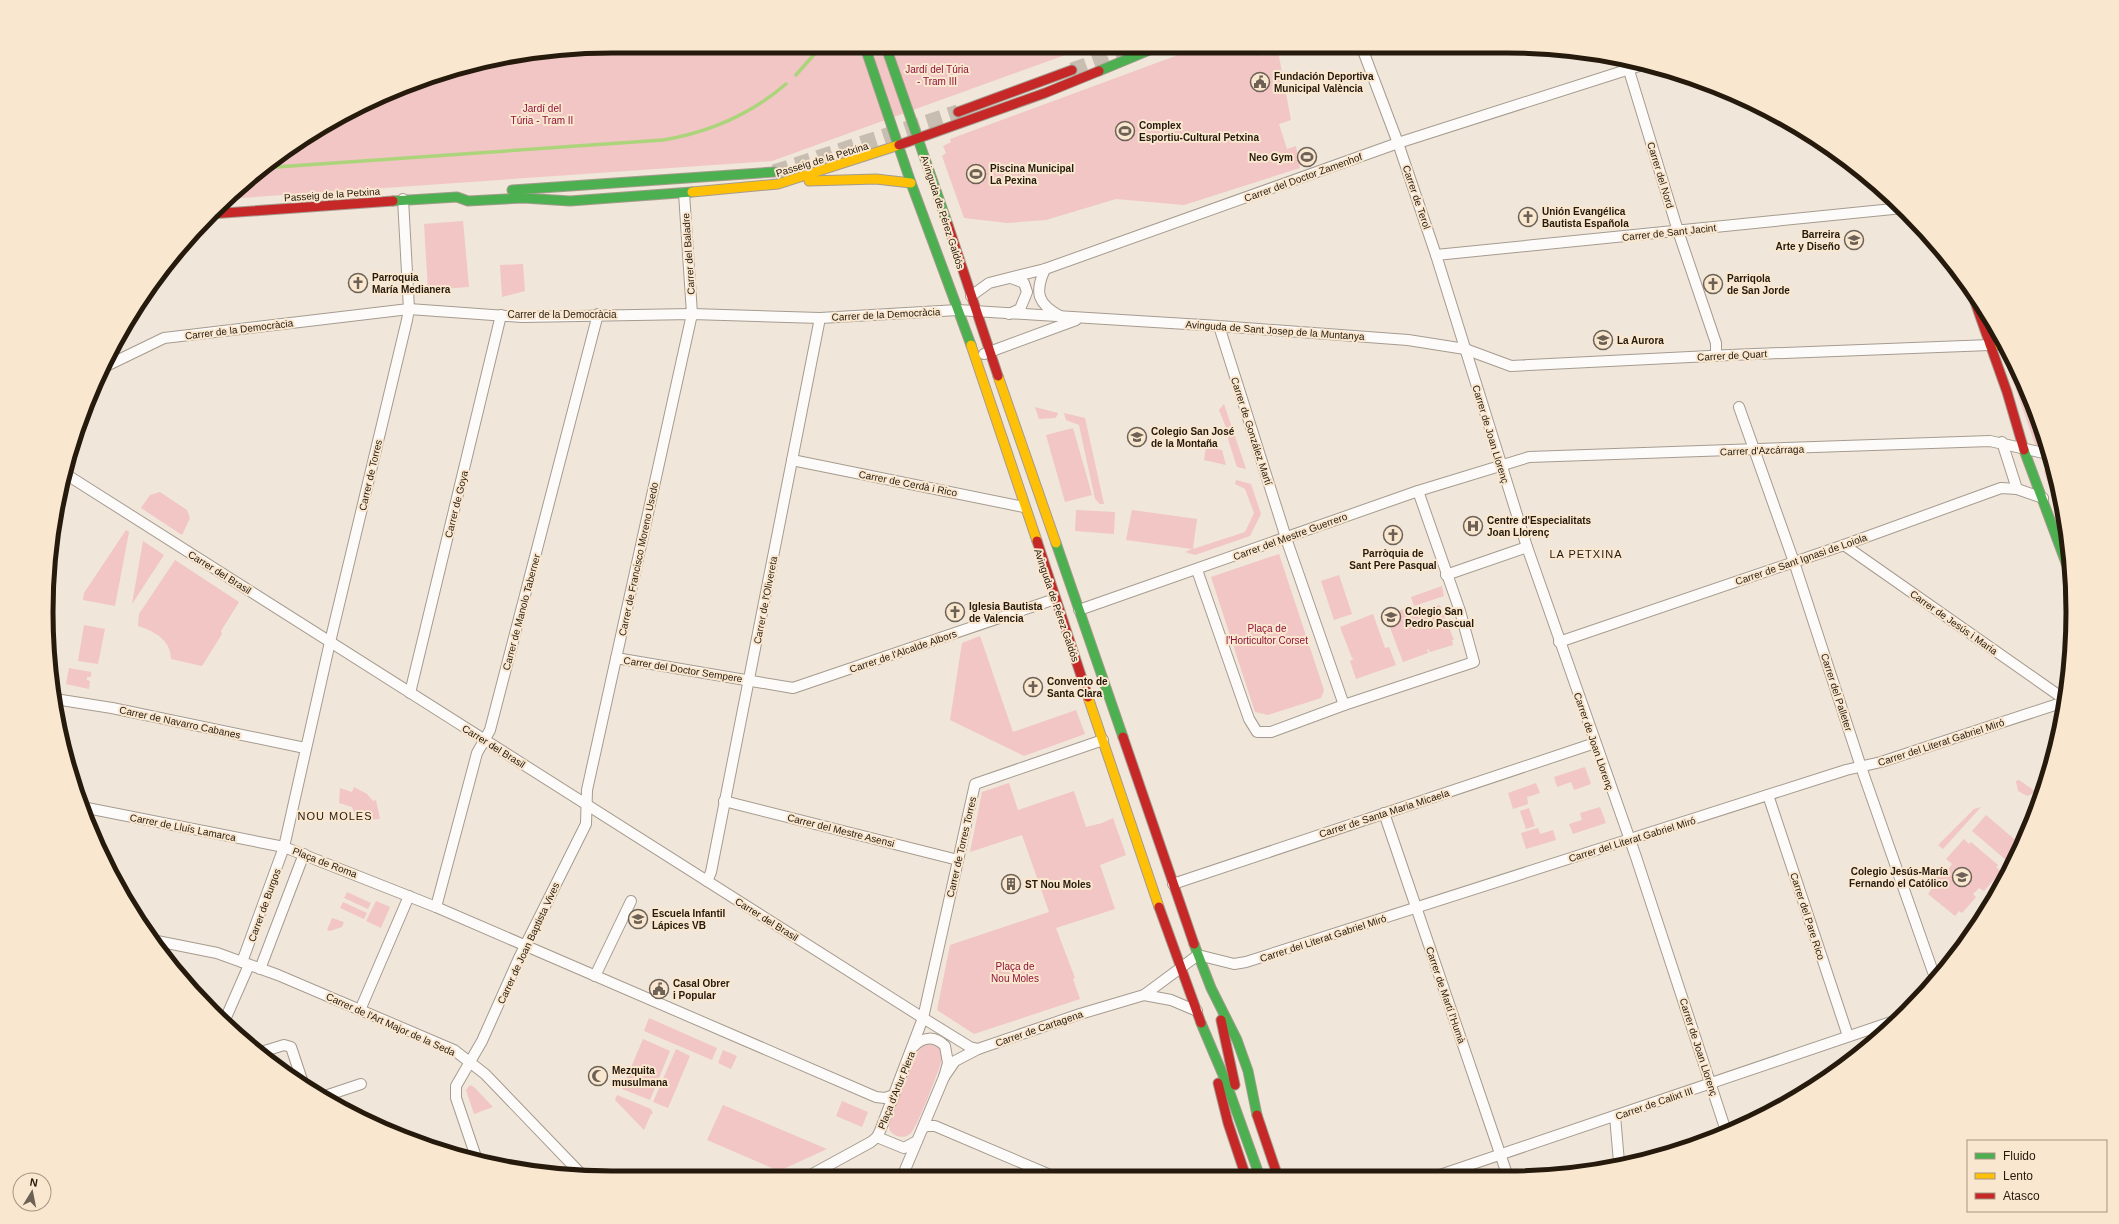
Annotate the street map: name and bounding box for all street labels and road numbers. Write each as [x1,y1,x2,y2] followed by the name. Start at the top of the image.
[775,140,870,179] street label: Passeig de la Petxina
[1645,141,1676,210] street label: Carrer del Nord
[1243,151,1364,204] street label: Carrer del Doctor Zamenhof
[919,154,966,270] street label: Avinguda de Pérez Galdós
[1400,164,1433,230] street label: Carrer de Terol
[284,186,381,203] street label: Passeig de la Petxina
[680,212,697,295] street label: Carrer del Baladre
[1621,222,1717,243] street label: Carrer de Sant Jacint
[831,306,941,323] street label: Carrer de la Democràcia
[508,309,617,320] street label: Carrer de la Democràcia
[184,317,294,342] street label: Carrer de la Democràcia
[1185,319,1365,342] street label: Avinguda de Sant Josep de la Muntanya
[1697,348,1767,363] street label: Carrer de Quart
[1229,376,1274,487] street label: Carrer de González Martí
[1470,384,1511,485] street label: Carrer de Joan Llorenç
[357,438,384,512] street label: Carrer de Torres
[1720,444,1805,457] street label: Carrer d'Azcárraga
[443,469,470,539] street label: Carrer de Goya
[858,469,958,499] street label: Carrer de Cerdà i Rico
[617,481,660,637] street label: Carrer de Francisco Moreno Usedo
[1232,511,1349,562] street label: Carrer del Mestre Guerrero
[1734,532,1869,587] street label: Carrer de Sant Ignasi de Loiola
[1032,547,1081,663] street label: Avinguda de Pérez Galdós
[186,549,253,596] street label: Carrer del Brasil
[501,552,542,671] street label: Carrer de Manolo Taberner
[752,555,779,645] street label: Carrer de l'Olivereta
[1908,588,2000,657] street label: Carrer de Jesús i Maria
[848,628,958,675] street label: Carrer de l'Alcalde Albors
[1819,652,1854,733] street label: Carrer del Palleter
[623,655,743,684] street label: Carrer del Doctor Sempere
[1572,691,1615,791] street label: Carrer de Joan Llorenç
[118,704,241,741] street label: Carrer de Navarro Cabanes
[1877,717,2006,768] street label: Carrer del Literat Gabriel Miró
[460,723,527,770] street label: Carrer del Brasil
[1318,787,1451,840] street label: Carrer de Santa Maria Micaela
[945,796,978,899] street label: Carrer de Torres Torres
[129,812,237,843] street label: Carrer de Lluís Lamarca
[786,812,896,849] street label: Carrer del Mestre Asensi
[1567,815,1697,864] street label: Carrer del Literat Gabriel Miró
[291,845,359,880] street label: Plaça de Roma
[246,867,283,943] street label: Carrer de Burgos
[1788,871,1827,962] street label: Carrer del Pare Rico
[495,881,561,1006] street label: Carrer de Joan Baptista Vives
[733,896,800,943] street label: Carrer del Brasil
[1259,913,1388,964] street label: Carrer del Literat Gabriel Miró
[1424,945,1467,1045] street label: Carrer de Martí l’Humà
[324,991,458,1058] street label: Carrer de l'Art Major de la Seda
[1677,997,1720,1097] street label: Carrer de Joan Llorenç
[994,1008,1085,1049] street label: Carrer de Cartagena
[876,1049,917,1131] street label: Plaça d'Artur Piera
[1614,1085,1694,1122] street label: Carrer de Calixt III

